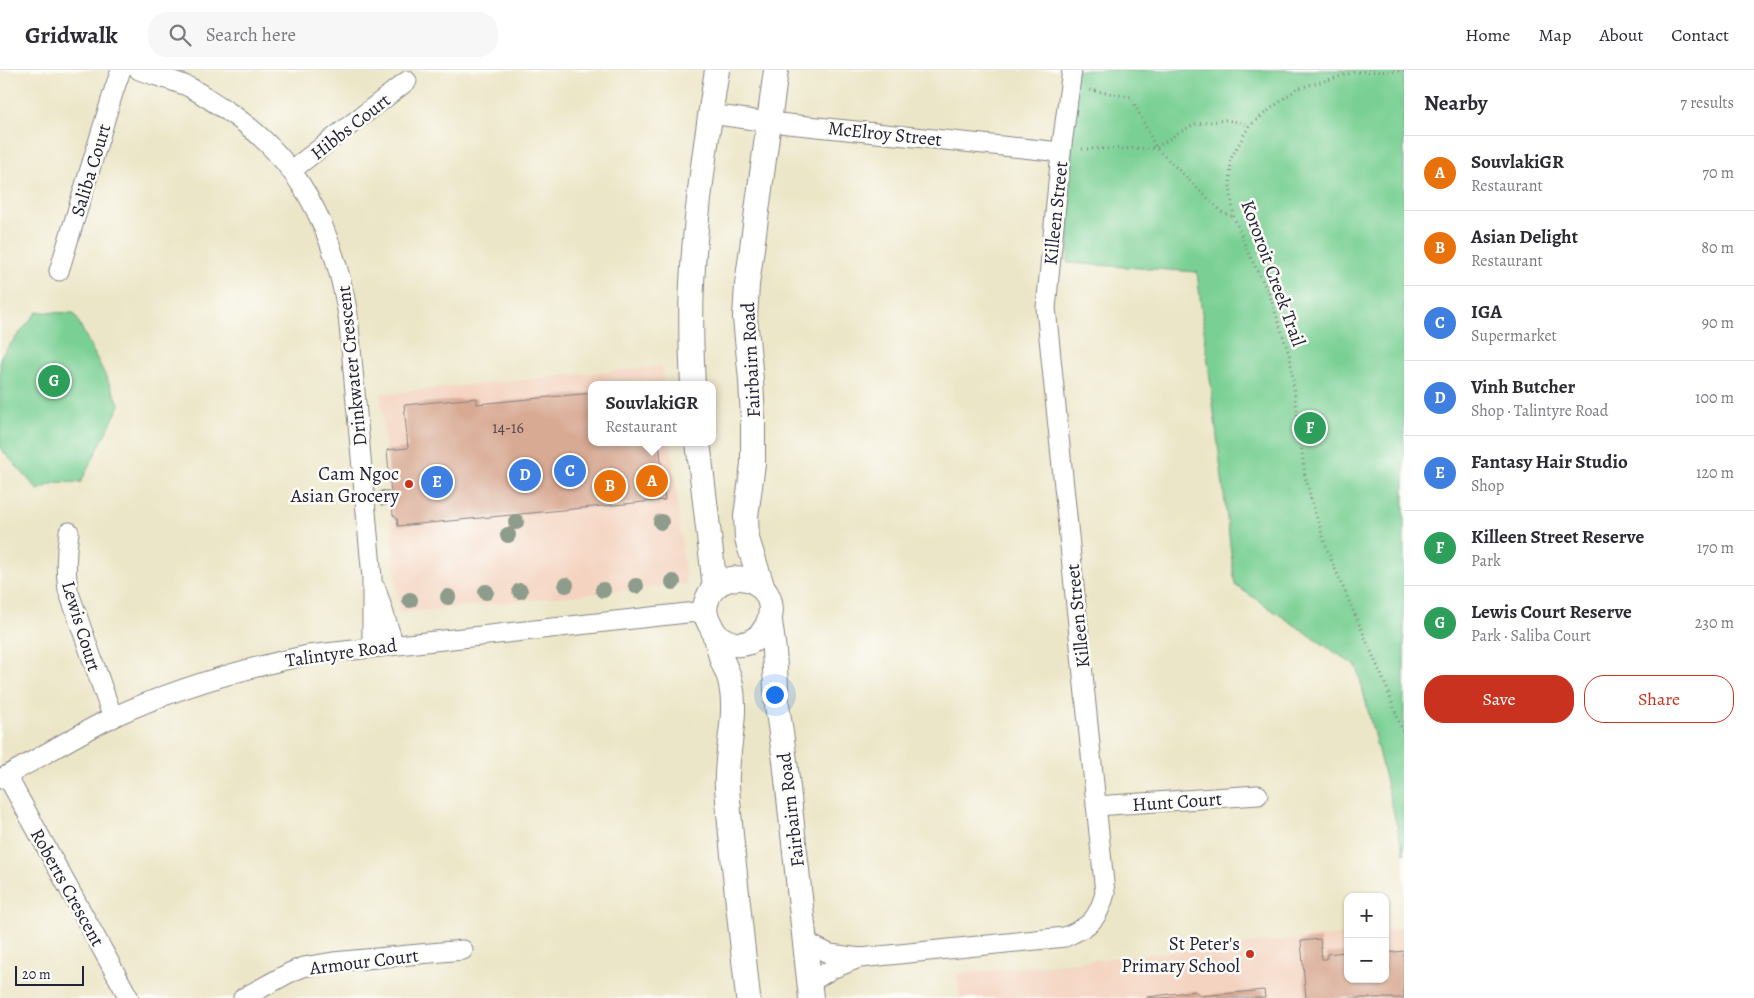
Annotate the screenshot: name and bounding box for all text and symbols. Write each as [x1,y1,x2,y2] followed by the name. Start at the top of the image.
[148,12,498,57] search box
[25,19,118,51] text: Gridwalk
[166,21,194,49] icon: search
[206,22,296,48] text: Search here
[1465,23,1510,47] text: Home
[1538,23,1571,47] text: Map
[1599,23,1643,47] text: About
[1671,23,1729,47] text: Contact
[305,87,396,166] street label: Hibbs Court
[1424,89,1487,117] text: Nearby
[1680,92,1734,114] text: 7 results
[827,115,943,153] street label: McElroy Street
[65,121,117,220] street label: Saliba Court
[1471,149,1564,175] text: SouvlakiGR
[1038,160,1074,266] street label: Killeen Street
[1435,162,1445,184] text: A
[1702,162,1734,184] text: 70 m
[1471,175,1543,197] text: Restaurant
[1235,197,1312,350] street label: Kororoit Creek Trail
[1471,224,1578,250] text: Asian Delight
[1435,237,1445,259] text: B
[1701,237,1734,259] text: 80 m
[1471,250,1543,272] text: Restaurant
[331,284,373,447] street label: Drinkwater Crescent
[1471,299,1502,325] text: IGA
[735,301,767,418] street label: Fairbairn Road
[1435,312,1445,334] text: C
[1702,312,1734,334] text: 90 m
[1471,325,1557,347] text: Supermarket
[38,362,70,400] pin: G
[1471,374,1575,400] text: Vinh Butcher
[588,381,716,446] popup
[1434,387,1446,409] text: D
[1695,387,1734,409] text: 100 m
[605,390,699,416] text: SouvlakiGR
[1471,400,1608,422] text: Shop · Talintyre Road
[1294,409,1326,447] pin: F
[605,416,677,438] text: Restaurant
[492,417,524,439] house number: 14-16
[1471,449,1628,475] text: Fantasy Hair Studio
[554,452,586,490] pin: C
[509,456,541,494] pin: D
[290,461,400,509] place label: Cam Ngoc Asian Grocery
[636,462,668,500] pin: A
[1435,462,1445,484] text: E
[1696,462,1734,484] text: 120 m
[421,463,453,501] pin: E
[594,467,626,505] pin: B
[1471,475,1504,497] text: Shop
[403,478,415,490] marker: Cam Ngoc Asian Grocery
[1471,524,1644,550] text: Killeen Street Reserve
[1436,537,1444,559] text: F
[1697,537,1734,559] text: 170 m
[1471,550,1501,572] text: Park
[1060,563,1096,669] street label: Killeen Street
[55,578,107,675] street label: Lewis Court
[1471,599,1632,625] text: Lewis Court Reserve
[1435,612,1445,634] text: G
[1695,612,1734,634] text: 230 m
[1471,625,1591,647] text: Park · Saliba Court
[284,632,399,674] street label: Talintyre Road
[1424,675,1574,723] button: Save
[1584,675,1734,723] button: Share
[762,682,788,708] your location
[771,750,811,869] street label: Fairbairn Road
[1131,786,1223,818] street label: Hunt Court
[24,824,110,951] street label: Roberts Crescent
[1344,893,1389,983] map controls
[1344,893,1389,938] button: +
[1121,931,1240,979] place label: St Peter's Primary School
[1344,938,1389,983] button: −
[307,942,420,982] street label: Armour Court
[1244,948,1256,960] marker: St Peter's Primary School
[15,963,84,986] scale bar
[22,965,51,984] text: 20 m

